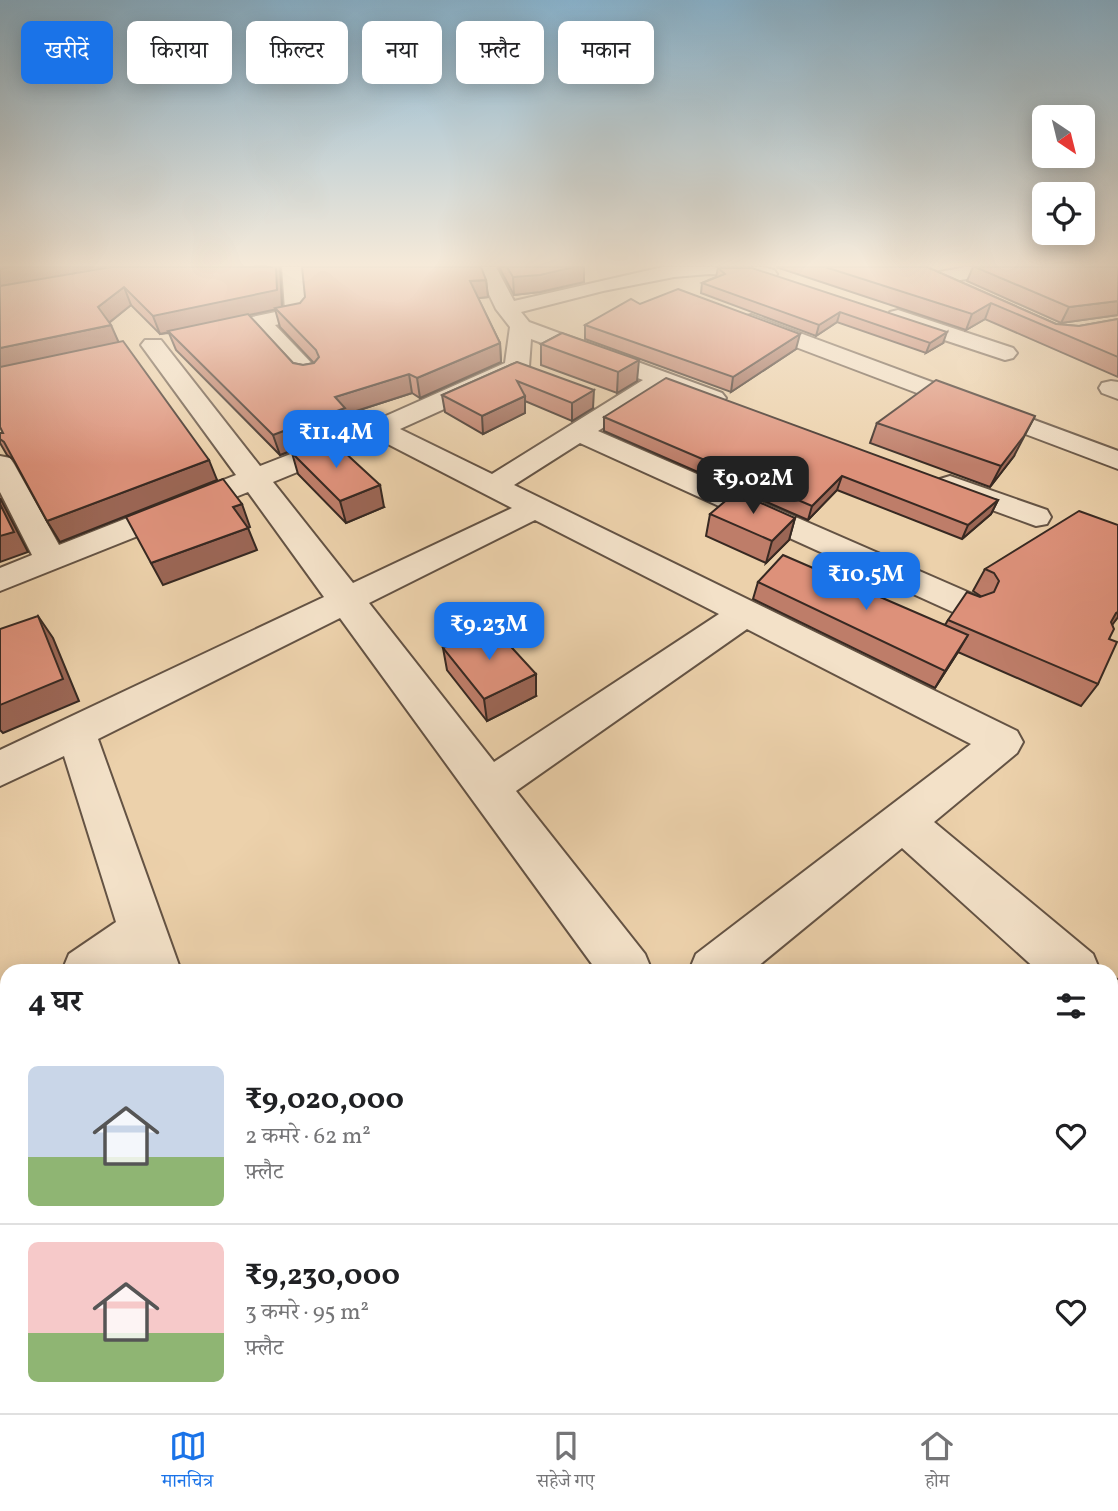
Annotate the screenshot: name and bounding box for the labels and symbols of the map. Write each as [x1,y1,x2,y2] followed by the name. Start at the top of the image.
[1032,105,1096,168] north arrow
[279,410,393,470] pin: ₹11.4M
[696,456,810,516] pin: ₹9.02M
[809,552,923,612] pin: ₹10.5M
[432,602,546,662] pin: ₹9.23M

